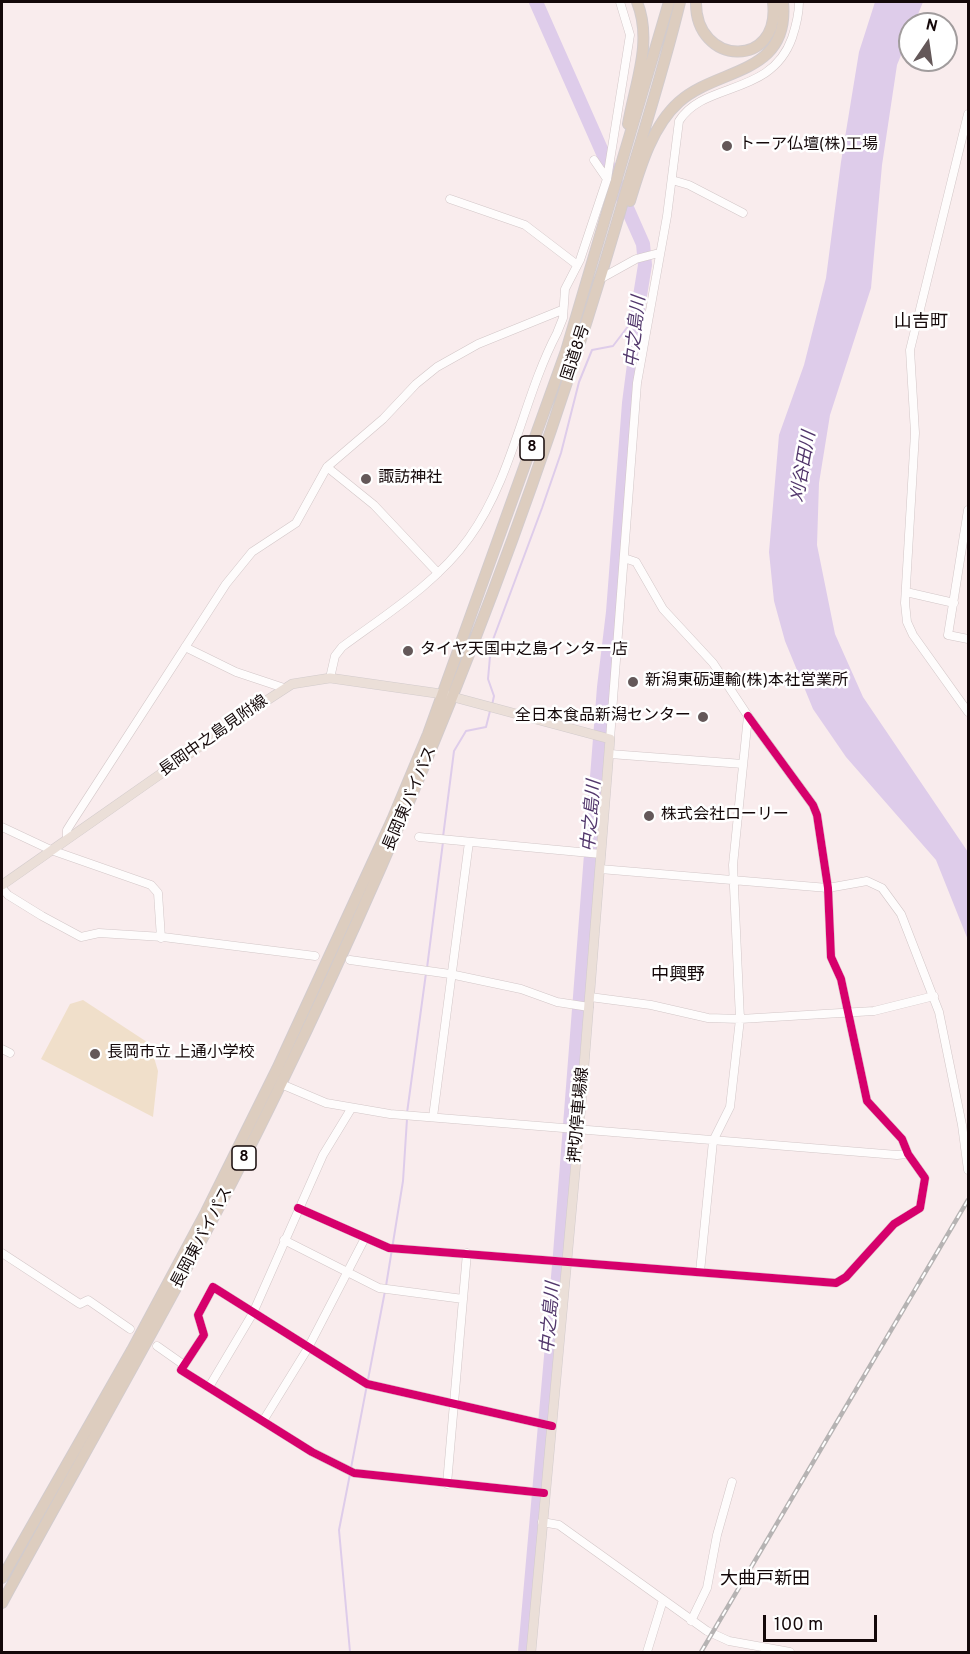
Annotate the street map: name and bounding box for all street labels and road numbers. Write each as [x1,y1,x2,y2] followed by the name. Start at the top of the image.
[559,323,595,383] street label: 国道8号
[520,436,544,460] road number: 8
[156,692,272,782] street label: 長岡中之島見附線
[380,744,442,854] street label: 長岡東バイパス
[566,1066,594,1164] street label: 押切停車場線
[232,1146,256,1170] road number: 8
[168,1184,238,1292] street label: 長岡東バイパス

